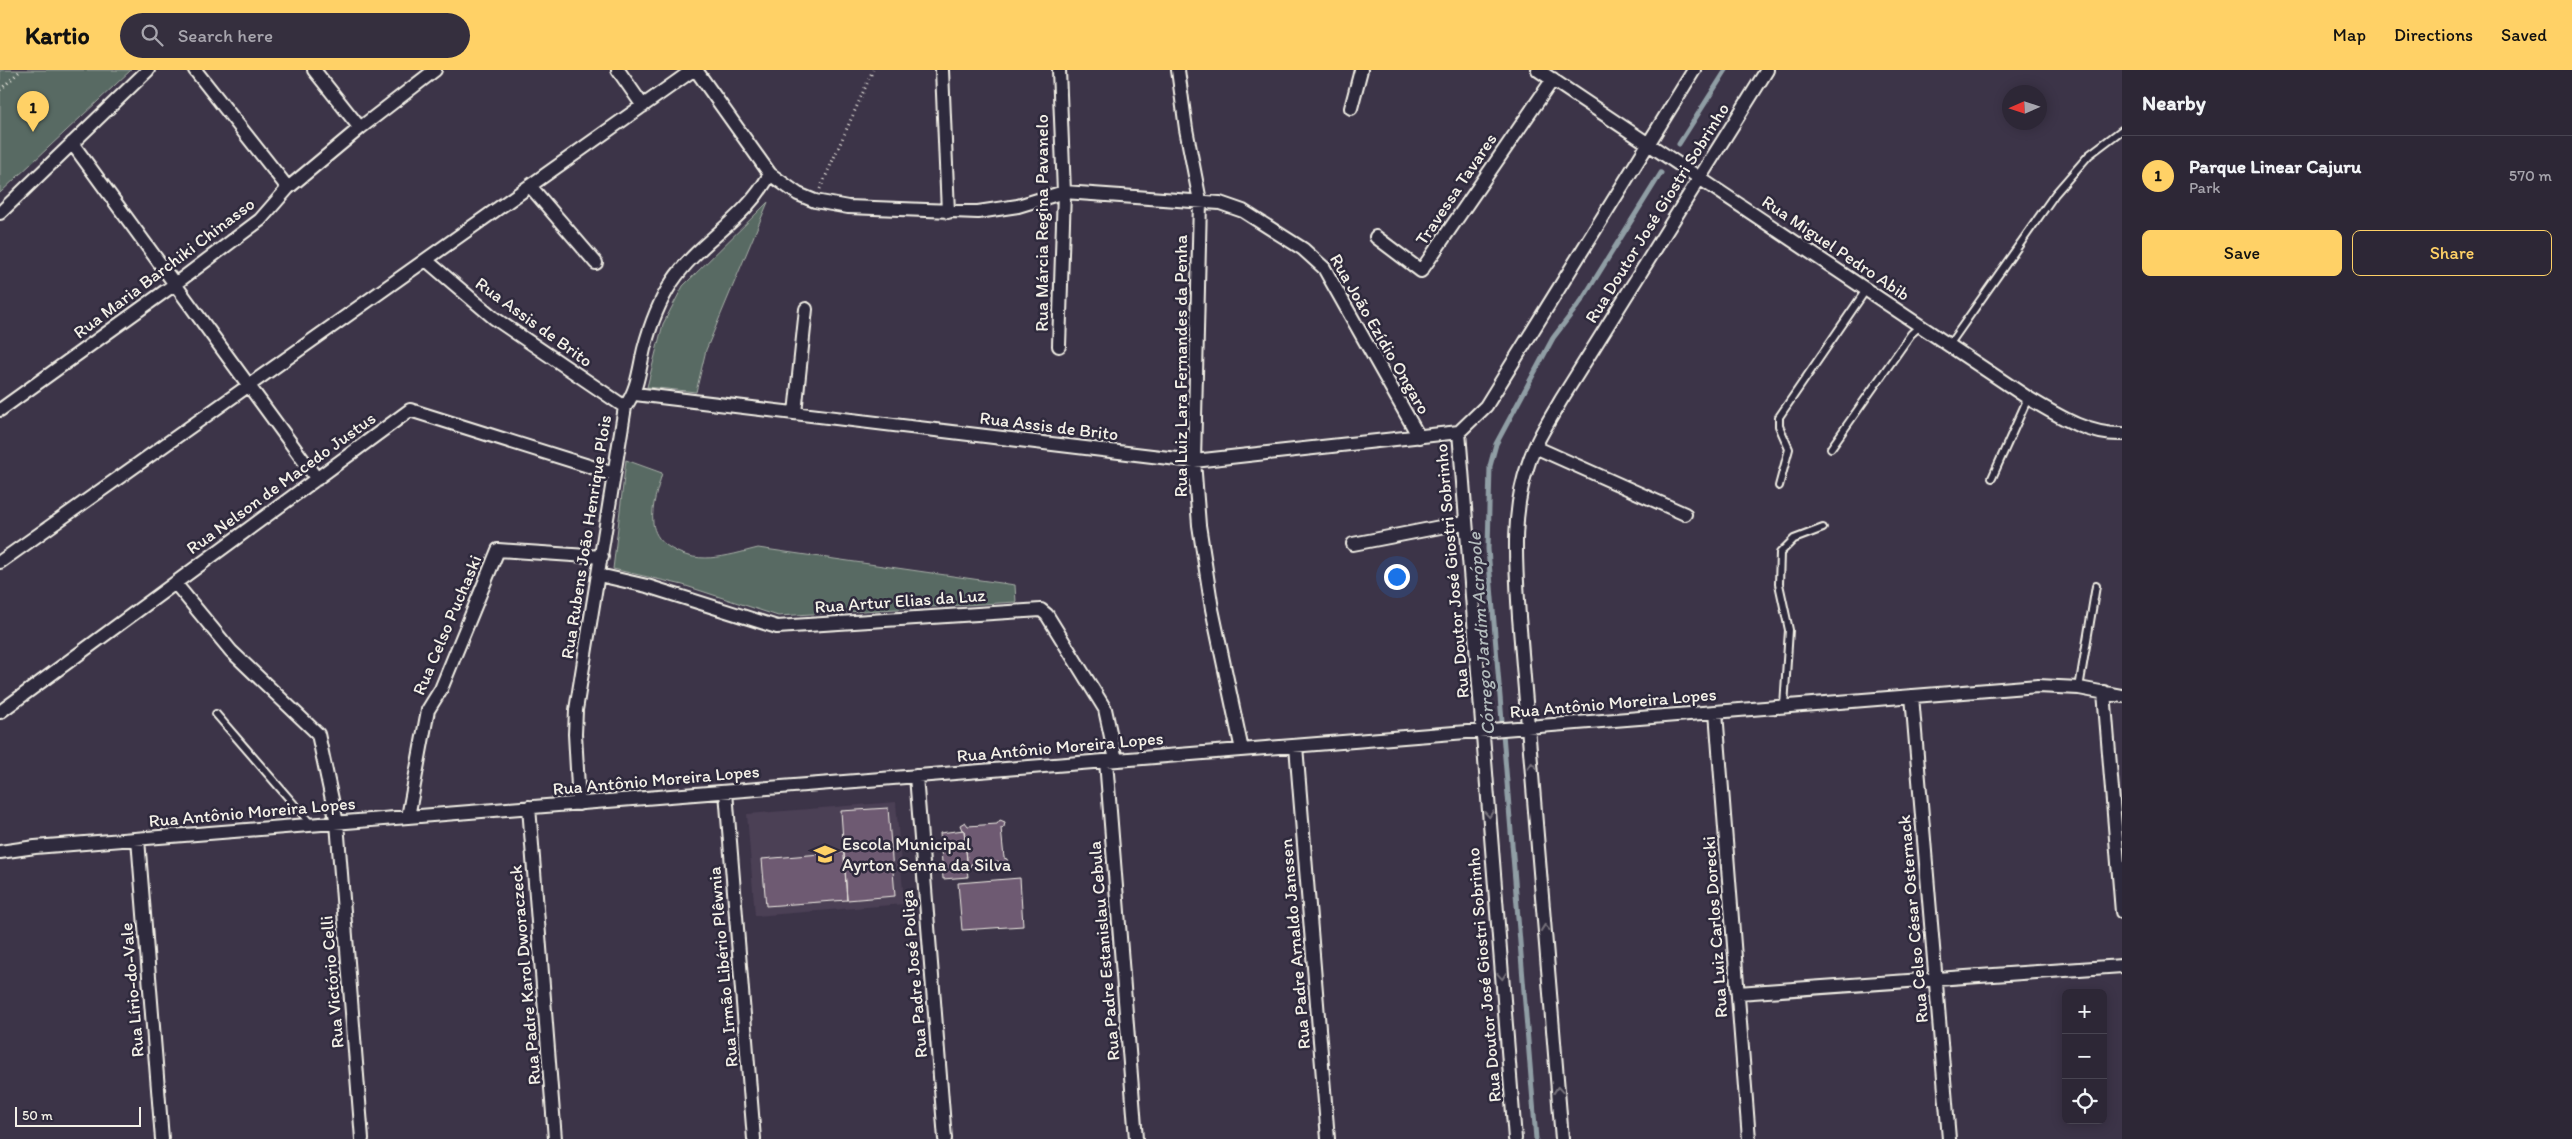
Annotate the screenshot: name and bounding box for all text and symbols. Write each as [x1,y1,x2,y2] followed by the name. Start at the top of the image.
[120,13,470,58] search box
[25,21,90,50] text: Kartio
[138,21,166,49] icon: search
[178,24,273,47] text: Search here
[2333,24,2366,46] text: Map
[2394,24,2473,46] text: Directions
[2501,24,2547,46] text: Saved
[2002,85,2047,130] north arrow
[2142,90,2206,115] text: Nearby
[17,91,49,132] pin: 1
[1580,99,1734,327] street label: Rua Doutor José Giostri Sobrinho
[1031,114,1053,332] street label: Rua Márcia Regina Pavanelo
[1410,129,1502,249] street label: Travessa Tavares
[2189,155,2361,178] text: Parque Linear Cajuru
[2154,166,2162,185] text: 1
[2509,166,2552,185] text: 570 m
[2189,178,2220,197] text: Park
[1758,190,1914,306] street label: Rua Miguel Pedro Abib
[69,193,259,343] street label: Rua Maria Barchiki Chinasso
[2142,230,2342,276] button: Save
[2352,230,2552,276] button: Share
[1170,234,1192,497] street label: Rua Luiz Lara Fernandes da Penha
[1325,250,1435,418] street label: Rua João Ezídio Ongaro
[471,272,597,372] street label: Rua Assis de Brito
[182,407,380,559] street label: Rua Nelson de Macedo Justus
[978,407,1120,445] street label: Rua Assis de Brito
[556,413,616,661] street label: Rua Rubens João Henrique Plois
[1430,443,1474,699] street label: Rua Doutor José Giostri Sobrinho
[1462,531,1500,736] water label: Córrego Jardim Acrópole
[408,552,486,698] street label: Rua Celso Puchaski
[1384,564,1410,590] your location
[814,584,987,618] street label: Rua Artur Elias da Luz
[1509,683,1717,723] street label: Rua Antônio Moreira Lopes
[956,727,1164,767] street label: Rua Antônio Moreira Lopes
[552,760,760,800] street label: Rua Antônio Moreira Lopes
[1527,762,1538,770] one-way arrow
[148,792,356,832] street label: Rua Antônio Moreira Lopes
[1483,810,1494,818] one-way arrow
[1893,813,1933,1024] street label: Rua Celso César Osternack
[842,833,1012,876] place label: Escola Municipal Ayrton Senna da Silva
[1698,835,1732,1019] street label: Rua Luiz Carlos Dorecki
[1275,838,1315,1050] street label: Rua Padre Arnaldo Janssen
[1083,840,1125,1062] street label: Rua Padre Estanislau Cebula
[812,841,838,867] school or university icon: Escola Municipal Ayrton Senna da Silva
[1462,847,1506,1103] street label: Rua Doutor José Giostri Sobrinho
[504,863,546,1086] street label: Rua Padre Karol Dworaczeck
[703,866,743,1068] street label: Rua Irmão Libério Plêwnia
[896,889,932,1059] street label: Rua Padre José Poliga
[315,915,349,1049] street label: Rua Victório Celli
[115,922,149,1058] street label: Rua Lírio-do-Vale
[1540,924,1551,932] one-way arrow
[1496,972,1507,980] one-way arrow
[2062,989,2107,1124] map controls
[2062,989,2107,1034] button: +
[2062,1034,2107,1079] button: −
[2062,1079,2107,1124] button: locate
[1553,1086,1564,1094] one-way arrow
[15,1104,141,1127] scale bar
[22,1107,53,1124] text: 50 m

